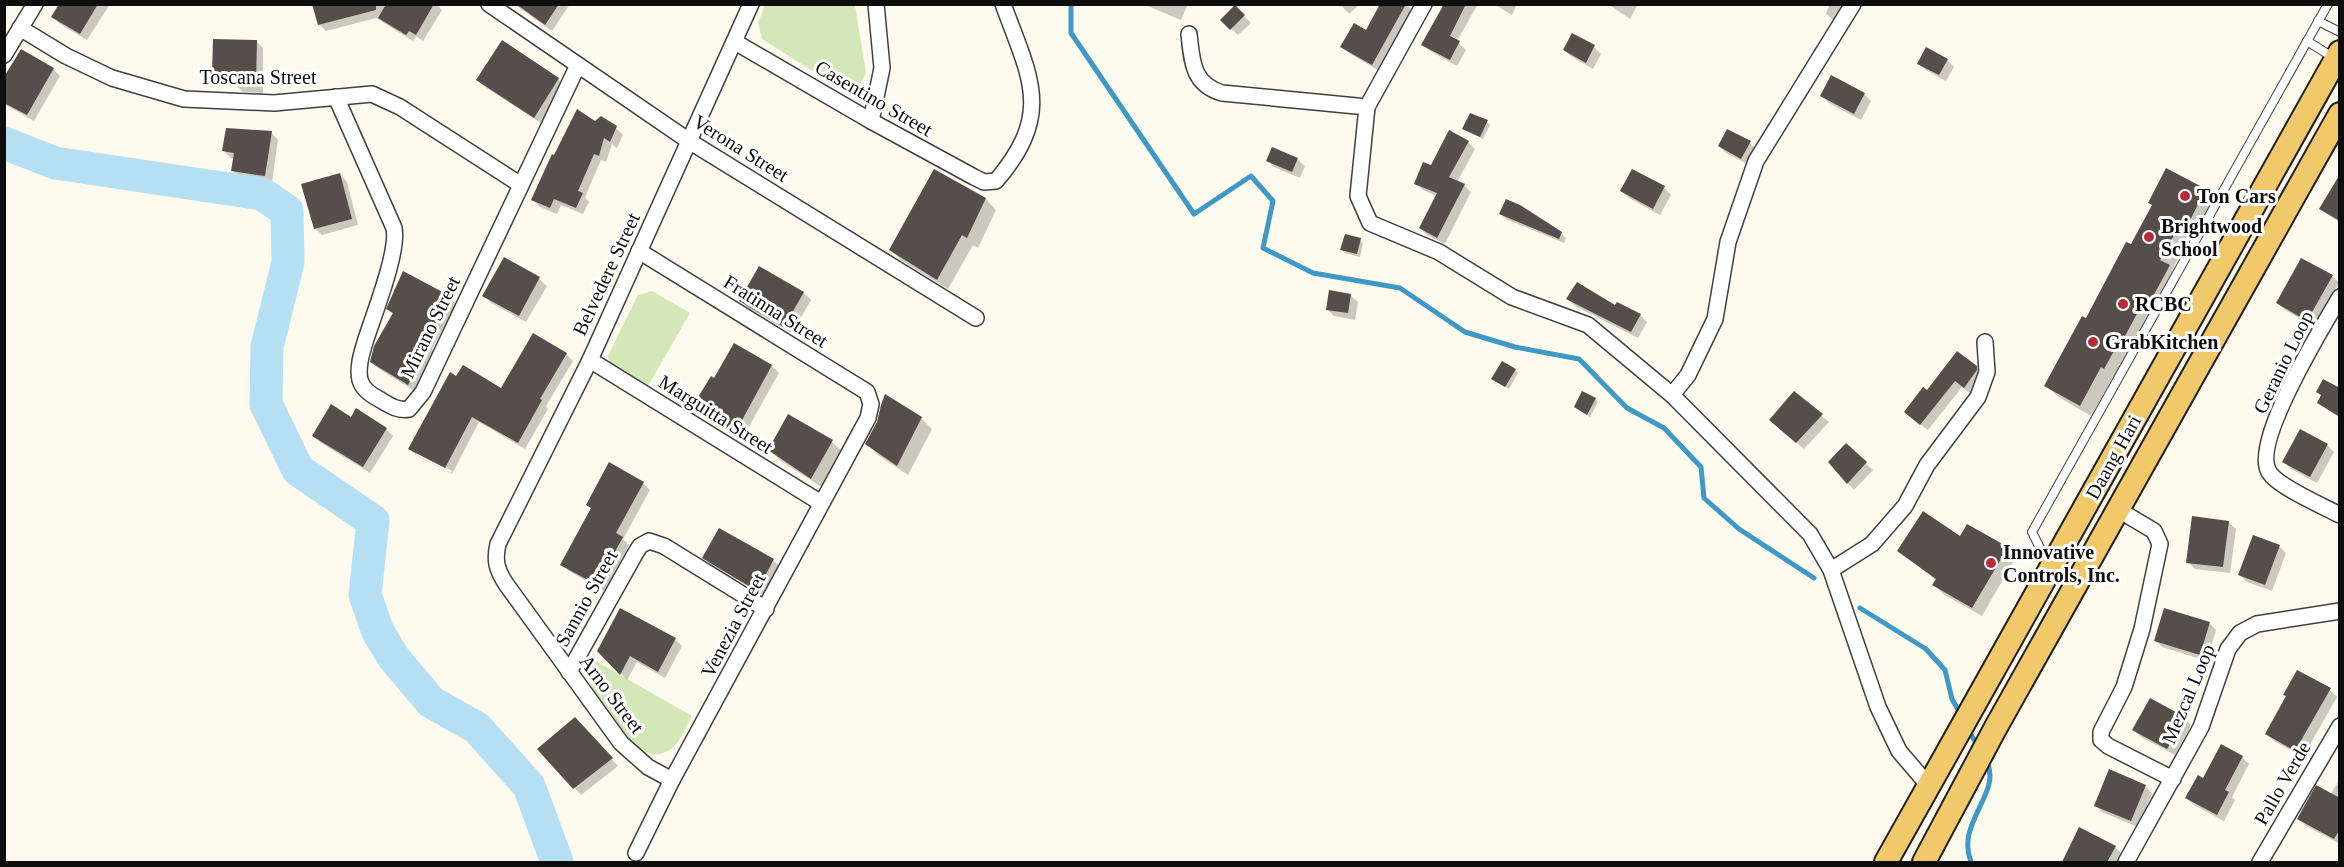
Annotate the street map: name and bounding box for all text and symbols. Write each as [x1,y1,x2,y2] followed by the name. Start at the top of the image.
[811,56,937,141] street label: Casentino Street
[200,66,317,88] street label: Toscana Street
[689,110,793,186] street label: Verona Street
[2197,185,2276,207] place label: Ton Cars
[2178,189,2192,203] marker: Ton Cars
[568,209,644,339] street label: Belvedere Street
[2161,215,2262,260] place label: Brightwood School
[2142,230,2156,244] marker: Brightwood School
[720,270,832,352] street label: Fratinna Street
[396,272,464,381] street label: Mirano Street
[2135,293,2192,315] place label: RCBC
[2116,297,2130,311] marker: RCBC
[2249,307,2318,417] street label: Geranio Loop
[2105,331,2218,353] place label: GrabKitchen
[2086,335,2100,349] marker: GrabKitchen
[654,370,777,459] street label: Marguitta Street
[2081,411,2146,503] street label: Daang Hari
[2003,541,2120,586] place label: Innovative Controls, Inc.
[550,545,622,650] street label: Sannio Street
[1984,556,1998,570] marker: Innovative Controls, Inc.
[696,569,770,681] street label: Venezia Street
[2157,641,2220,748] street label: Mezcal Loop
[575,650,649,738] street label: Arno Street
[2249,737,2315,829] street label: Pallo Verde

